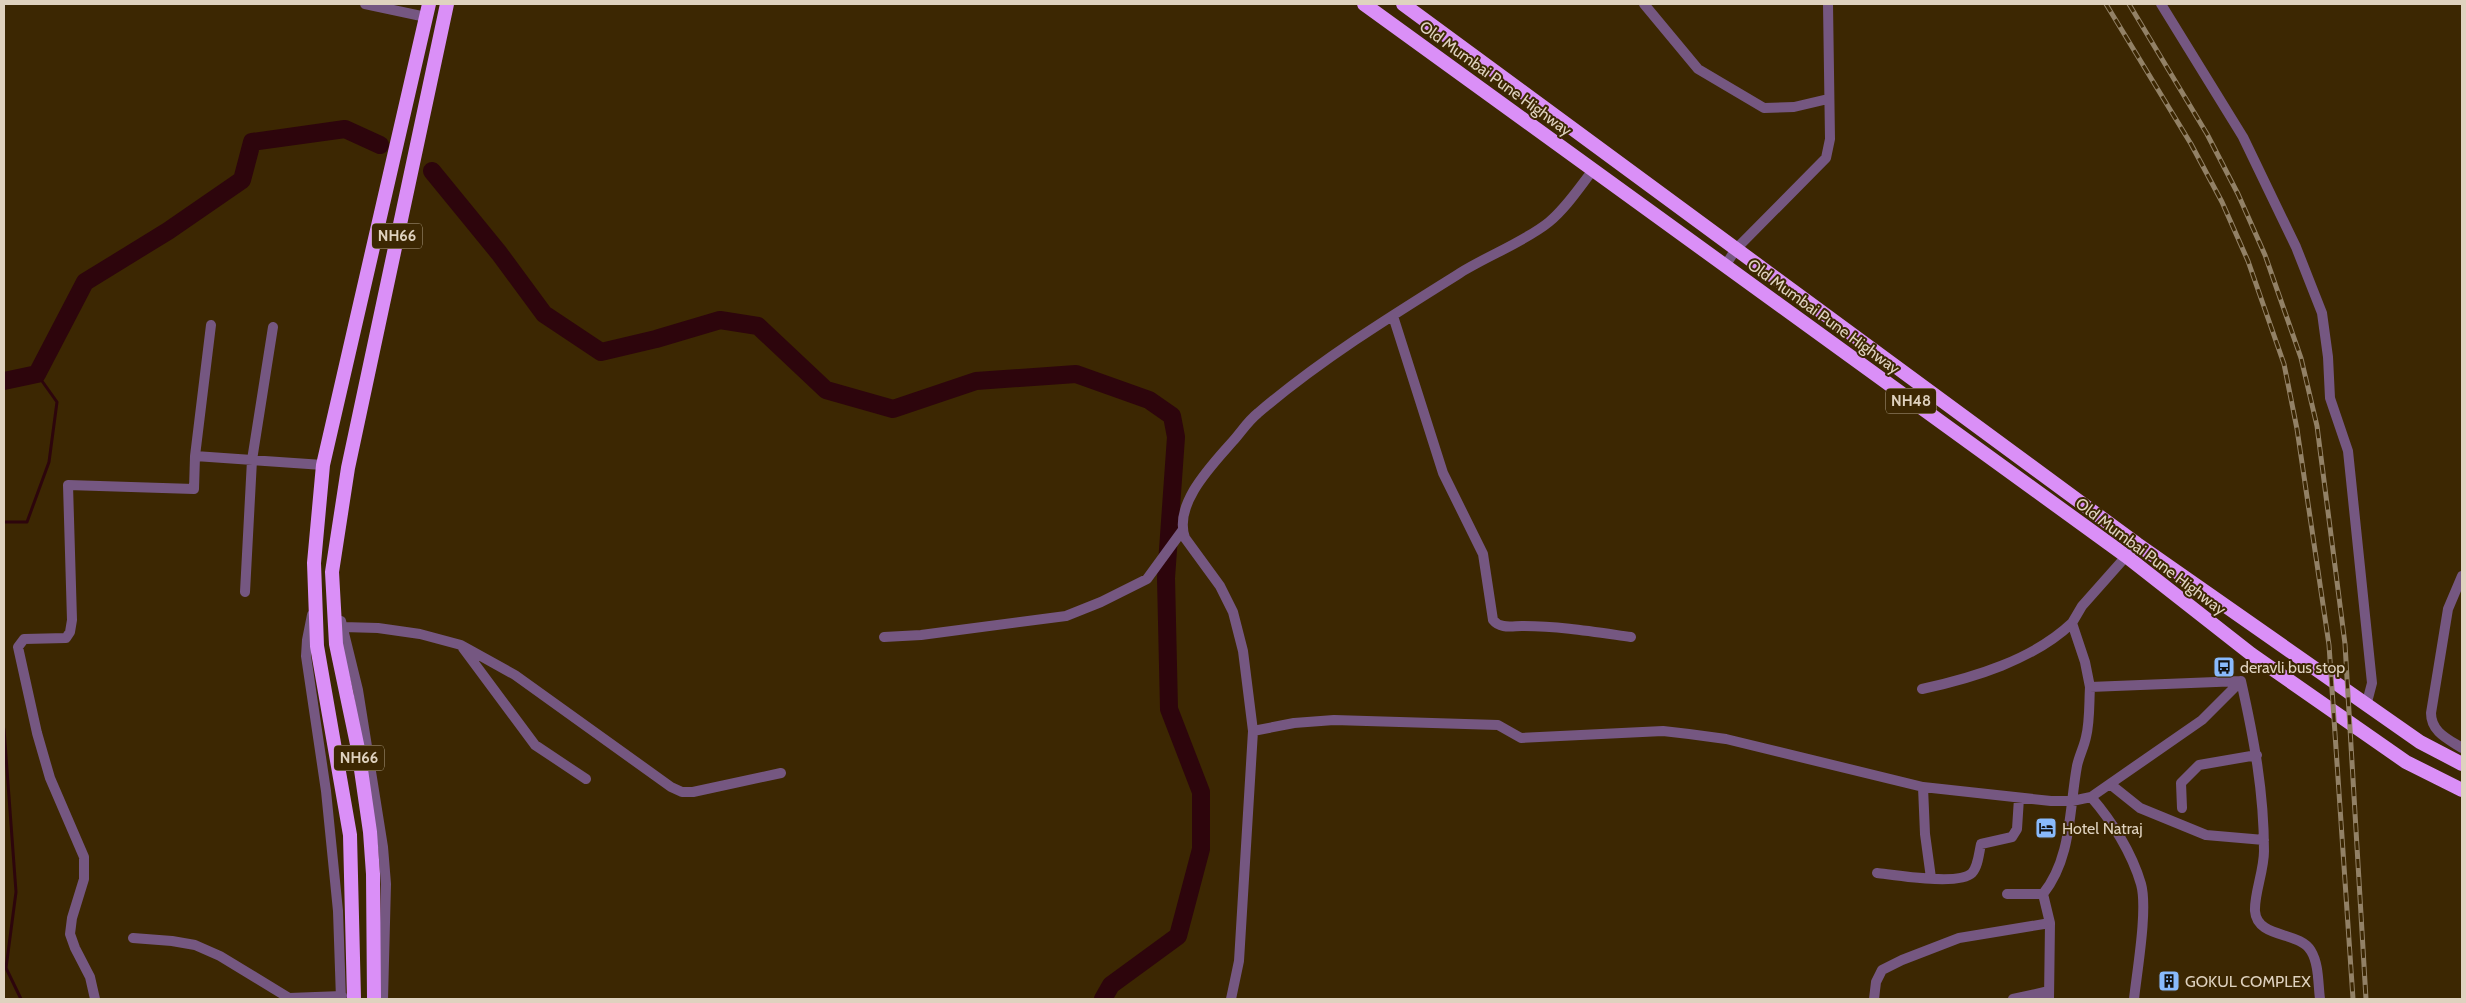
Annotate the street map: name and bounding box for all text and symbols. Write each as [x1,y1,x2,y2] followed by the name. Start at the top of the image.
[1416,17,1575,140] street label: Old Mumbai Pune Highway
[372,224,422,248] road number: NH66
[1744,255,1903,378] street label: Old Mumbai Pune Highway
[1886,388,1936,414] road number: NH48
[2072,494,2230,619] street label: Old Mumbai Pune Highway
[2212,655,2236,679] bus stop icon: deravli bus stop
[2240,658,2345,677] place label: deravli bus stop
[334,746,384,770] road number: NH66
[2034,816,2058,840] hotel icon: Hotel Natraj
[2062,819,2143,838] place label: Hotel Natraj
[2157,969,2181,993] building icon: GOKUL COMPLEX
[2185,972,2311,991] place label: GOKUL COMPLEX

